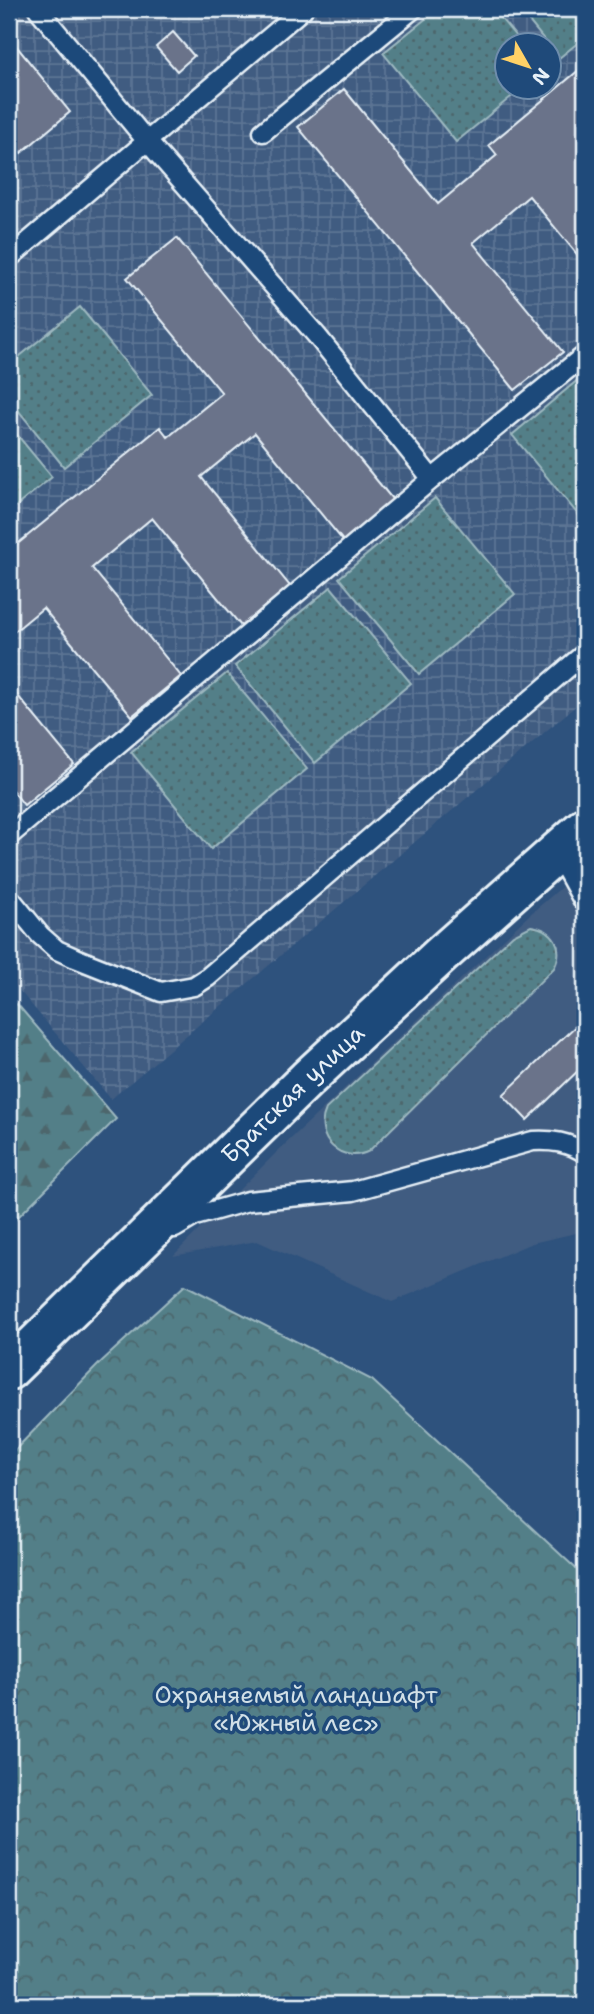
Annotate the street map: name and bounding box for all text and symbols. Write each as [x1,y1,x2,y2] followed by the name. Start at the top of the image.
[492,32,562,102] north arrow
[526,63,555,90] text: N
[214,1018,372,1170] street label: Братская улица
[154,1679,438,1739] park label: Охраняемый ландшафт «Южный лес»

